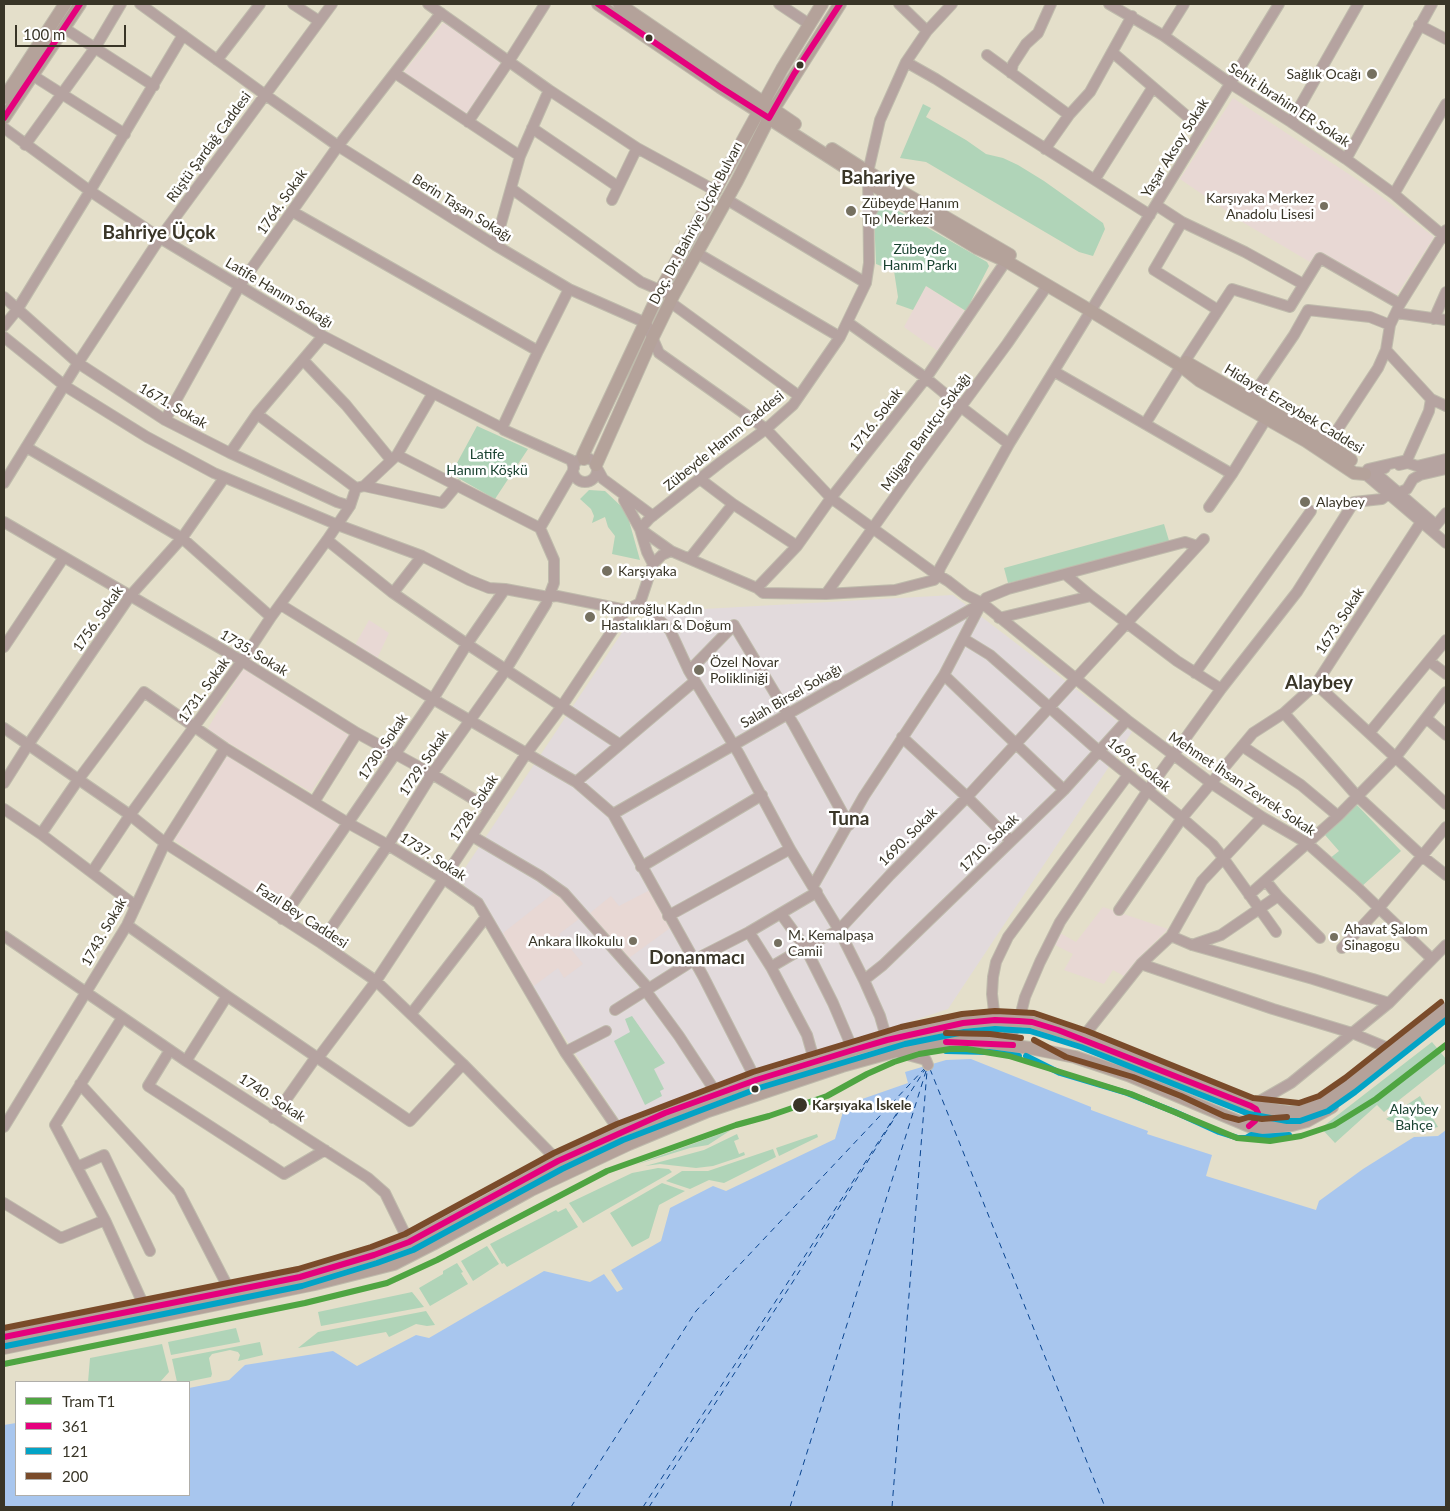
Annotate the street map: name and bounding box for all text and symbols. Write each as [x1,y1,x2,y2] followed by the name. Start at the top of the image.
[18,15,129,47] scale bar
[23,25,65,43] text: 100 m
[644,33,654,43] unlabelled marker
[1225,59,1353,151] street label: Sehit İbrahim ER Sokak
[795,60,805,70] unlabelled marker
[1286,66,1361,82] place label: Sağlık Ocağı
[1365,67,1379,81] marker: Sağlık Ocağı
[163,88,255,206] street label: Rüştü Şardağ Caddesi
[1138,95,1212,201] street label: Yaşar Aksoy Sokak
[646,139,746,307] street label: Doç. Dr. Bahriye Üçok Bulvarı
[253,166,311,238] street label: 1764. Sokak
[841,167,915,189] district label: Bahariye
[409,171,515,245] street label: Berin Taşan Sokağı
[1206,190,1314,222] place label: Karşıyaka Merkez Anadolu Lisesi
[862,195,959,228] place label: Zübeyde Hanım Tıp Merkezi
[1318,200,1330,212] marker: Karşıyaka Merkez Anadolu Lisesi
[844,204,858,218] marker: Zübeyde Hanım Tıp Merkezi
[103,222,215,244] district label: Bahriye Üçok
[883,241,957,274] park label: Zübeyde Hanım Parkı
[222,254,336,332] street label: Latife Hanım Sokağı
[1221,361,1367,457] street label: Hidayet Erzeybek Caddesi
[878,370,974,494] street label: Müjgan Barutçu Sokağı
[136,380,210,432] street label: 1671. Sokak
[846,385,906,455] street label: 1716. Sokak
[661,387,787,495] street label: Zübeyde Hanım Caddesi
[446,446,528,478] park label: Latife Hanım Köşkü
[1316,494,1365,510] place label: Alaybey
[1298,495,1312,509] marker: Alaybey
[618,563,677,579] place label: Karşıyaka
[600,564,614,578] marker: Karşıyaka
[69,583,127,655] street label: 1756. Sokak
[1312,585,1368,657] street label: 1673. Sokak
[601,601,731,634] place label: Kındıroğlu Kadın Hastalıkları & Doğum
[583,610,597,624] marker: Kındıroğlu Kadın Hastalıkları & Doğum
[217,626,291,680] street label: 1735. Sokak
[175,654,233,726] street label: 1731. Sokak
[710,654,779,686] place label: Özel Novar Polikliniği
[737,660,845,732] street label: Salah Birsel Sokağı
[692,663,706,677] marker: Özel Novar Polikliniği
[1285,672,1353,694] district label: Alaybey
[355,711,411,783] street label: 1730. Sokak
[396,727,452,799] street label: 1729. Sokak
[1165,729,1319,839] street label: Mehmet İhsan Zeyrek Sokak
[1104,735,1174,795] street label: 1696. Sokak
[446,772,502,844] street label: 1728. Sokak
[875,804,941,870] street label: 1690. Sokak
[829,808,869,830] district label: Tuna
[956,811,1022,875] street label: 1710. Sokak
[397,829,469,885] street label: 1737. Sokak
[253,880,351,952] street label: Fazıl Bey Caddesi
[78,895,130,969] street label: 1743. Sokak
[1344,921,1428,954] place label: Ahavat Şalom Sinagogu
[788,927,874,960] place label: M. Kemalpaşa Camii
[1328,931,1340,943] marker: Ahavat Şalom Sinagogu
[528,933,623,949] place label: Ankara İlkokulu
[627,935,639,947] marker: Ankara İlkokulu
[772,937,784,949] marker: M. Kemalpaşa Camii
[649,947,745,969] district label: Donanmacı
[236,1070,308,1126] street label: 1740. Sokak
[750,1084,760,1094] unlabelled marker
[791,1096,809,1114] marker: Karşıyaka İskele
[812,1097,912,1113] place label: Karşıyaka İskele
[1389,1101,1439,1134] park label: Alaybey Bahçe
[15,1381,190,1496] legend
[62,1392,115,1410] text: Tram T1
[62,1417,88,1435] text: 361
[62,1442,88,1460] text: 121
[62,1467,88,1485] text: 200

